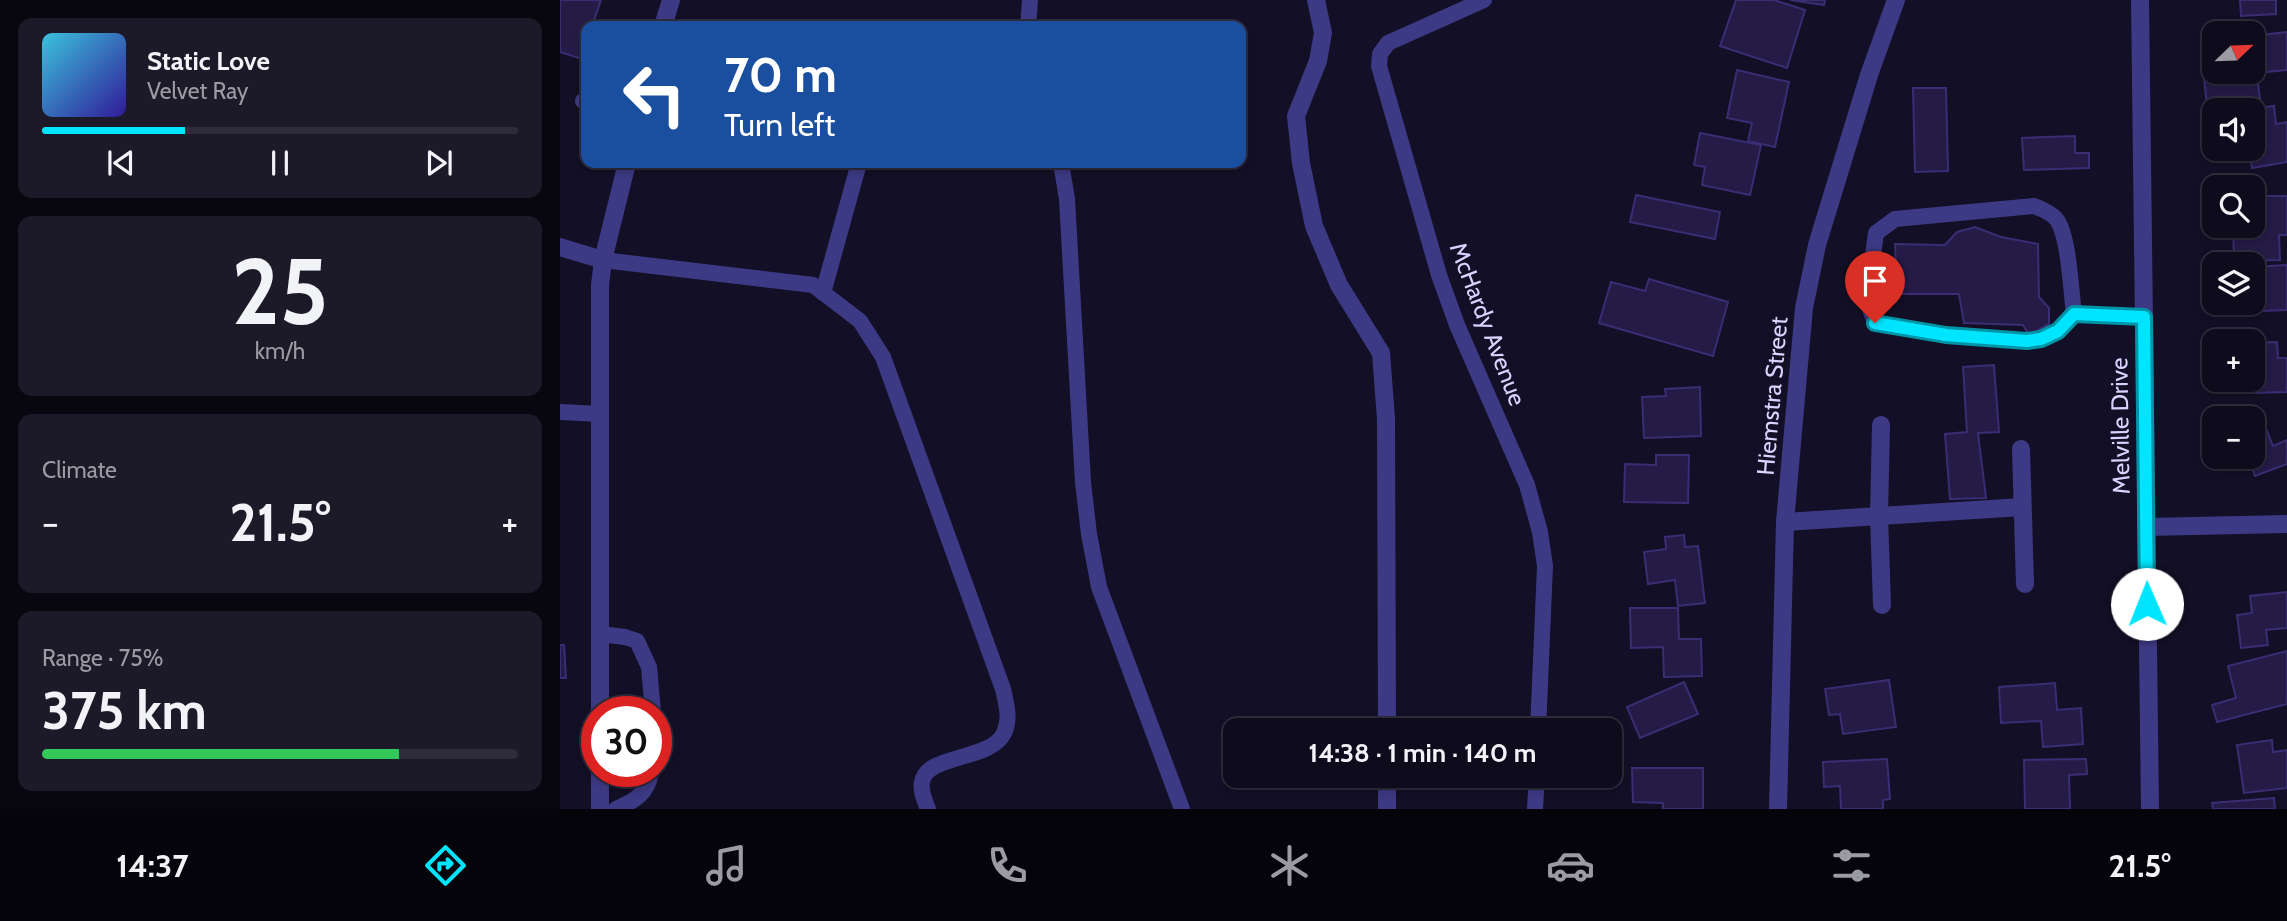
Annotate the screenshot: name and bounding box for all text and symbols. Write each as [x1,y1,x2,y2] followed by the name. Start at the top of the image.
[2202,21,2264,84] north arrow
[2202,21,2265,469] map controls
[147,45,270,77] text: Static Love
[724,45,837,104] text: 70 m
[609,49,700,140] icon: left
[147,77,248,105] text: Velvet Ray
[2202,98,2265,161] button: sound
[724,105,835,144] text: Turn left
[102,144,140,182] icon: previous
[261,144,299,182] icon: pause
[420,144,458,182] icon: next
[2202,175,2265,238] button: search
[231,236,329,347] text: 25
[1444,238,1532,410] street label: McHardy Avenue
[1845,251,1905,323] pin
[2202,252,2265,315] button: layers
[1856,262,1894,300] icon: arrive
[1751,315,1793,477] street label: Hiemstra Street
[2202,329,2265,392] button: +
[255,337,305,365] text: km/h
[2104,357,2136,495] street label: Melville Drive
[2202,406,2265,469] button: −
[42,456,117,484] text: Climate
[229,491,331,554] text: 21.5°
[42,499,59,546] text: −
[501,499,518,546] text: +
[2110,567,2184,641] position arrow
[42,644,163,672] text: Range · 75%
[42,679,207,742] text: 375 km
[581,696,672,787] speed limit sign: 30
[1309,737,1536,769] text: 14:38 · 1 min · 140 m
[421,841,470,890] icon: directions
[702,841,751,890] icon: music
[983,841,1032,890] icon: phone
[1265,841,1314,890] icon: climate
[1546,841,1595,890] icon: car
[1827,841,1876,890] icon: filters
[116,846,189,885] text: 14:37
[2108,846,2171,885] text: 21.5°

